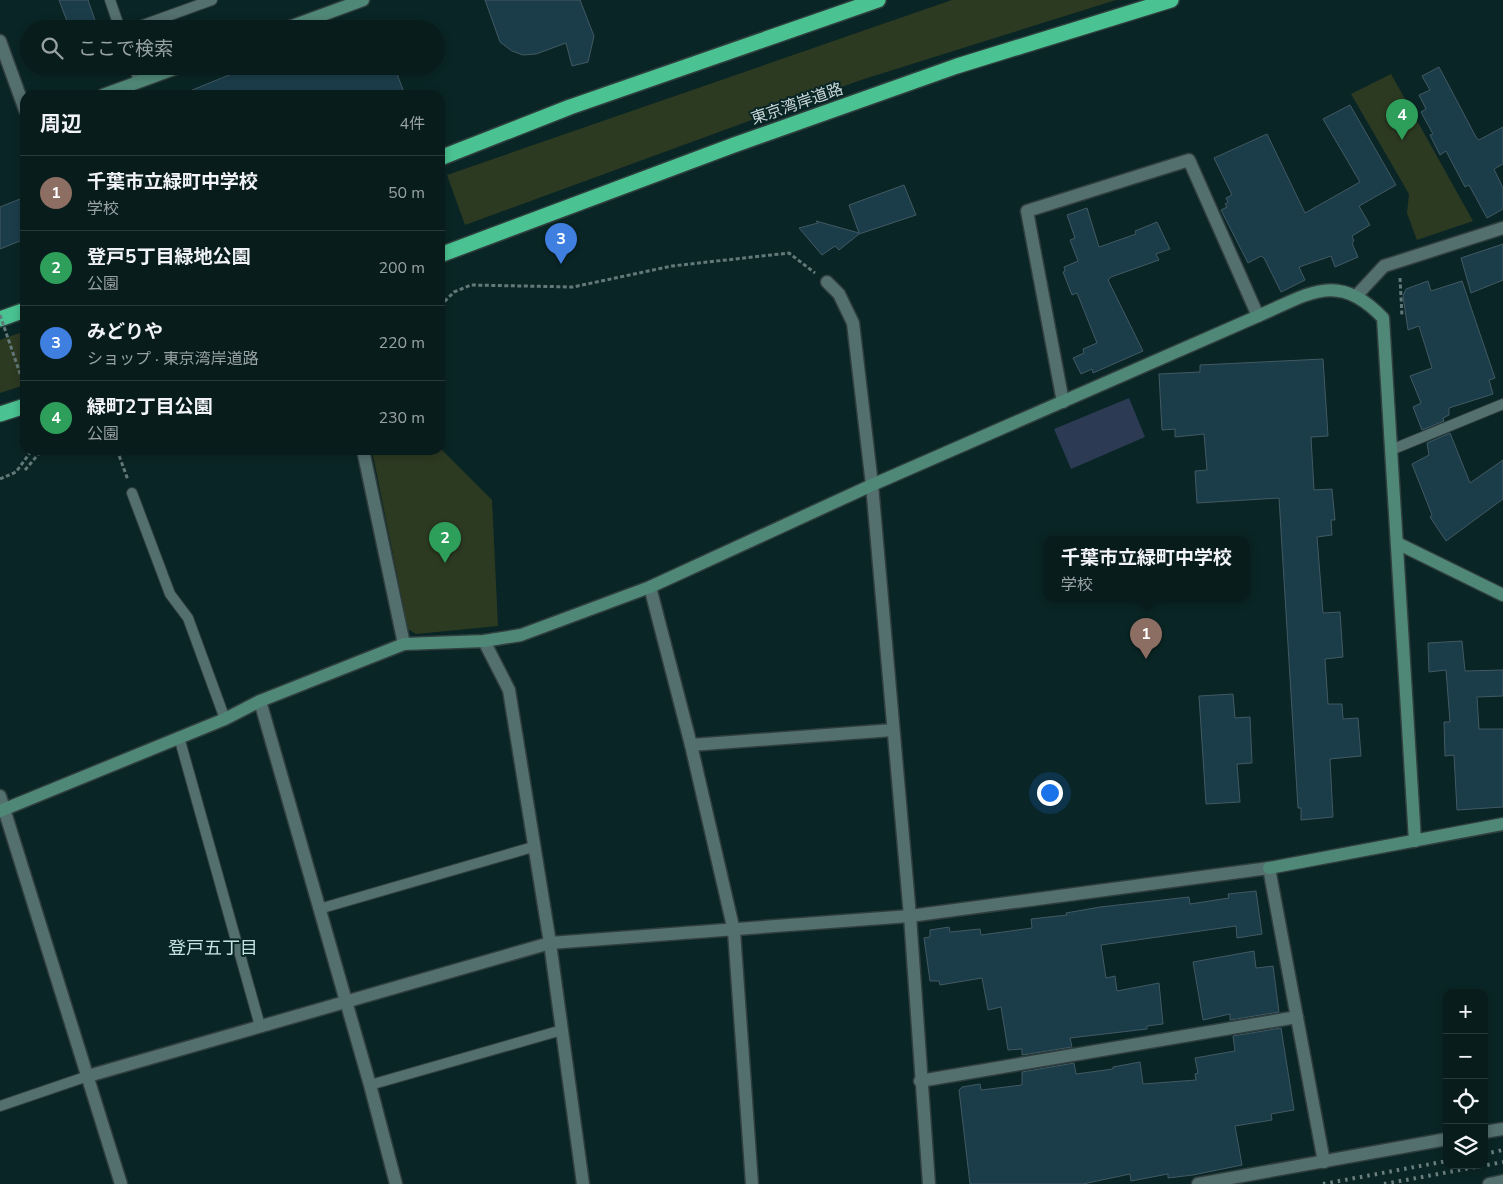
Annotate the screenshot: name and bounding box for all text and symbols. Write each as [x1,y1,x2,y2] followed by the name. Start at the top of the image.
[20,20,445,75] search box
[38,34,66,62] icon: search
[78,36,173,62] text: ここで検索
[748,78,846,130] street label: 東京湾岸道路
[1386,99,1418,140] pin: 4
[40,110,82,138] text: 周辺
[399,113,425,135] text: 4件
[87,169,258,195] text: 千葉市立緑町中学校
[51,182,61,204] text: 1
[388,182,425,204] text: 50 m
[87,198,119,220] text: 学校
[545,223,577,264] pin: 3
[87,244,250,270] text: 登戸5丁目緑地公園
[51,257,61,279] text: 2
[378,257,425,279] text: 200 m
[87,273,119,295] text: 公園
[87,319,163,345] text: みどりや
[51,332,61,354] text: 3
[378,332,425,354] text: 220 m
[87,348,259,370] text: ショップ · 東京湾岸道路
[87,394,212,420] text: 緑町2丁目公園
[51,407,61,429] text: 4
[378,407,425,429] text: 230 m
[87,423,119,445] text: 公園
[429,522,461,563] pin: 2
[1044,536,1249,601] popup
[1061,545,1232,571] text: 千葉市立緑町中学校
[1061,574,1093,596] text: 学校
[1130,618,1162,659] pin: 1
[1037,780,1063,806] your location
[168,936,258,960] district label: 登戸五丁目
[1443,989,1488,1169] map controls
[1443,989,1488,1034] button: +
[1443,1034,1488,1079] button: −
[1443,1079,1488,1124] button: locate
[1443,1124,1488,1169] button: layers

